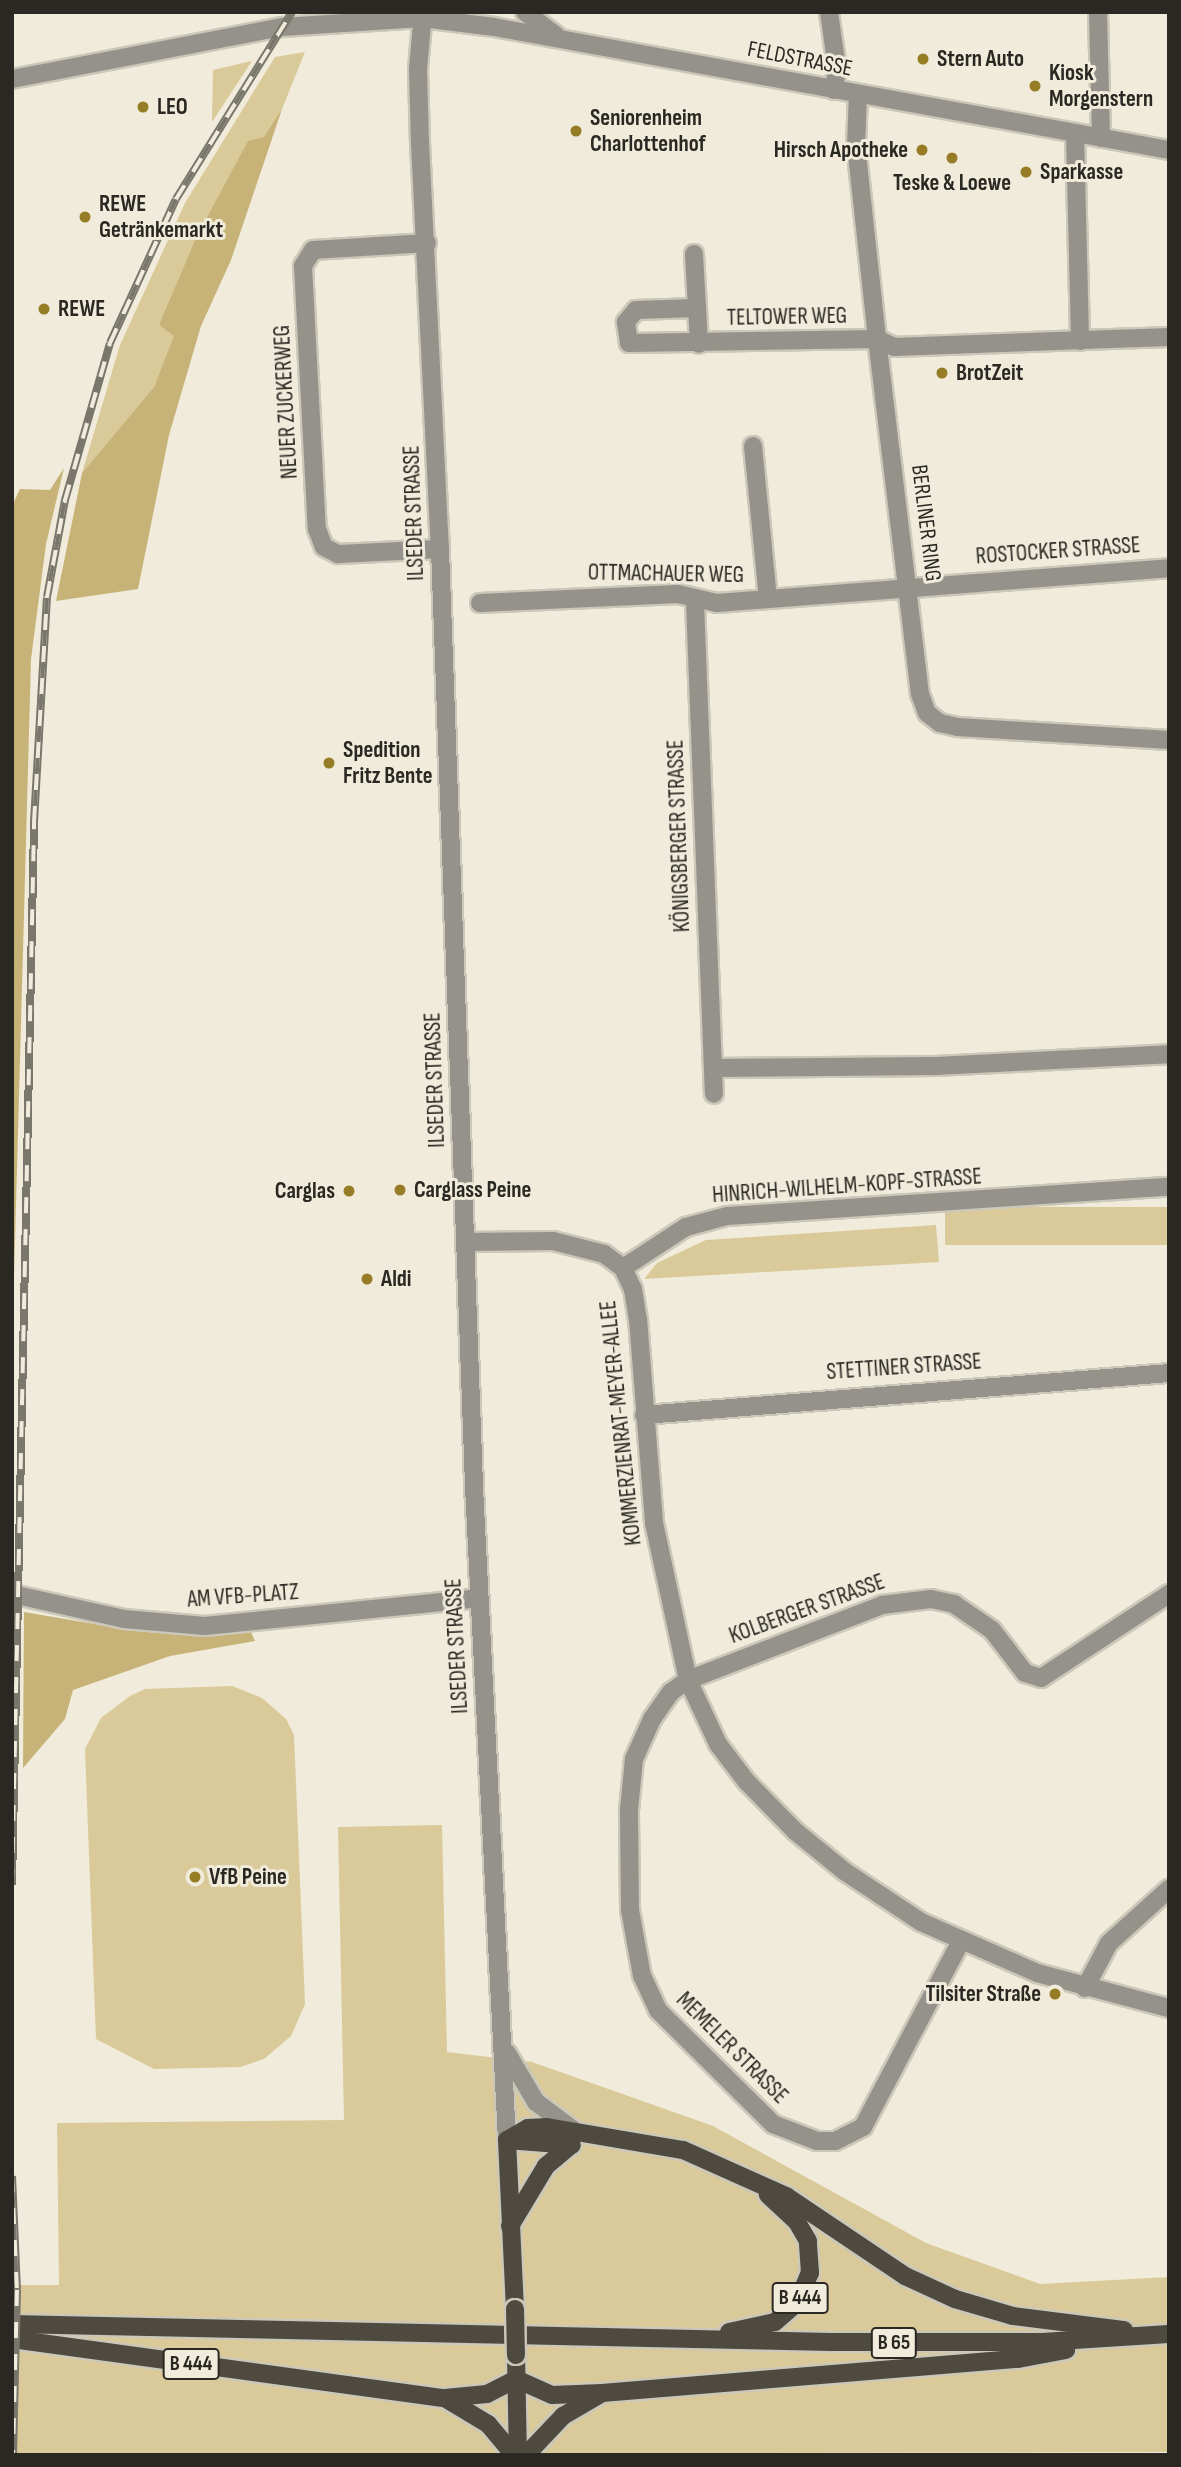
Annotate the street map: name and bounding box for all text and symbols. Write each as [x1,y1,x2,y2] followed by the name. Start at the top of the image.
[745,35,855,83] street label: FELDSTRASSE
[937,45,1024,73] place label: Stern Auto
[915,51,931,67] marker: Stern Auto
[1049,59,1153,113] place label: Kiosk Morgenstern
[1027,78,1043,94] marker: Kiosk Morgenstern
[157,93,188,121] place label: LEO
[135,99,151,115] marker: LEO
[590,104,706,158] place label: Seniorenheim Charlottenhof
[568,123,584,139] marker: Seniorenheim Charlottenhof
[774,136,908,164] place label: Hirsch Apotheke
[914,142,930,158] marker: Hirsch Apotheke
[944,150,960,166] marker: Teske & Loewe
[1040,158,1123,186] place label: Sparkasse
[1018,164,1034,180] marker: Sparkasse
[893,169,1011,197] place label: Teske & Loewe
[99,190,223,244] place label: REWE Getränkemarkt
[77,209,93,225] marker: REWE Getränkemarkt
[58,295,105,323] place label: REWE
[36,301,52,317] marker: REWE
[727,302,847,332] street label: TELTOWER WEG
[268,324,304,480] street label: NEUER ZUCKERWEG
[956,359,1023,387] place label: BrotZeit
[934,365,950,381] marker: BrotZeit
[398,445,430,581] street label: ILSEDER STRASSE
[905,463,947,583] street label: BERLINER RING
[975,531,1141,571] street label: ROSTOCKER STRASSE
[588,559,744,589] street label: OTTMACHAUER WEG
[343,736,433,790] place label: Spedition Fritz Bente
[662,739,696,933] street label: KÖNIGSBERGER STRASSE
[321,755,337,771] marker: Spedition Fritz Bente
[419,1012,451,1148] street label: ILSEDER STRASSE
[711,1163,983,1209] street label: HINRICH-WILHELM-KOPF-STRASSE
[414,1176,531,1204] place label: Carglass Peine
[275,1177,335,1205] place label: Carglas
[392,1182,408,1198] marker: Carglass Peine
[341,1183,357,1199] marker: Carglas
[381,1265,412,1293] place label: Aldi
[359,1271,375,1287] marker: Aldi
[594,1299,648,1547] street label: KOMMERZIENRAT-MEYER-ALLEE
[825,1348,983,1386] street label: STETTINER STRASSE
[725,1568,889,1650] street label: KOLBERGER STRASSE
[186,1578,300,1614] street label: AM VFB-PLATZ
[440,1578,474,1714] street label: ILSEDER STRASSE
[209,1863,287,1891] place label: VfB Peine
[187,1869,203,1885] marker: VfB Peine
[926,1980,1041,2008] place label: Tilsiter Straße
[670,1986,794,2110] street label: MEMELER STRASSE
[1047,1986,1063,2002] marker: Tilsiter Straße
[770,2280,830,2316] road number: B 444
[870,2326,918,2360] road number: B 65
[161,2346,221,2382] road number: B 444

